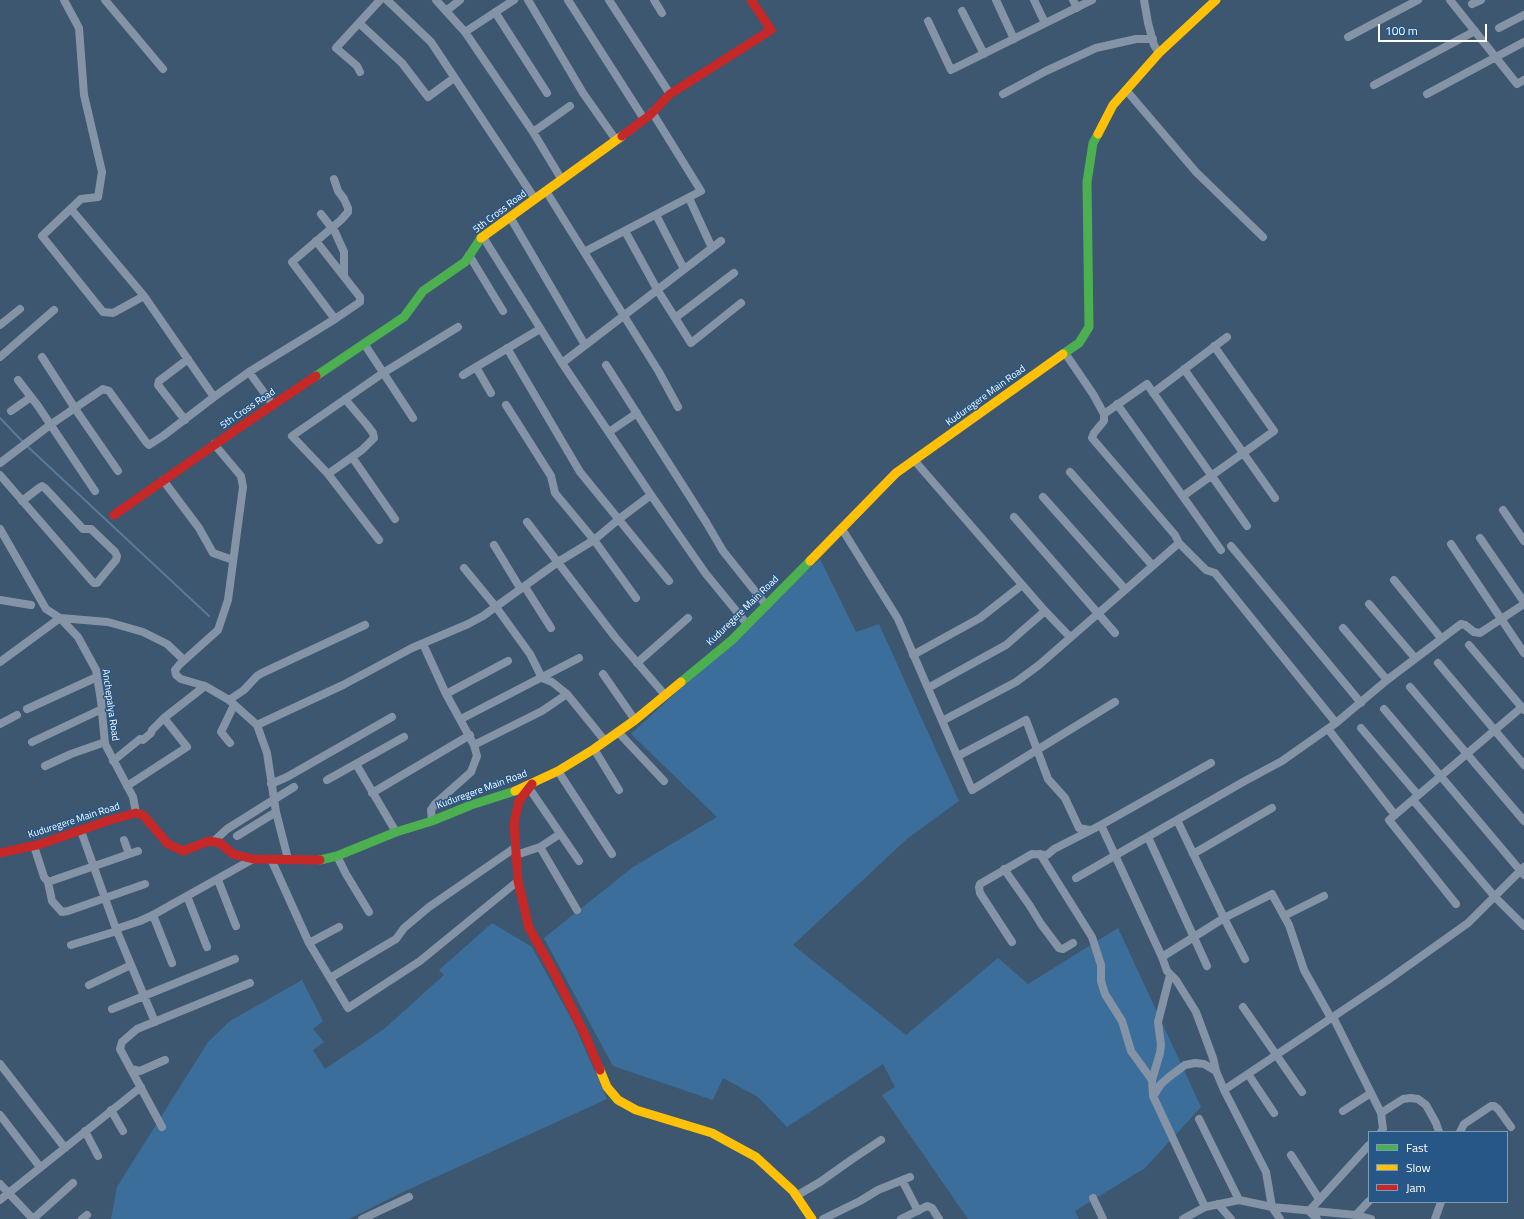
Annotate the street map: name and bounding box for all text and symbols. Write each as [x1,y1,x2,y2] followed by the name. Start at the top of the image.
[1380,16,1489,42] scale bar
[1385,21,1418,40] text: 100 m
[471,188,529,236] street label: 5th Cross Road
[944,363,1028,429] street label: Kuduregere Main Road
[218,386,278,432] street label: 5th Cross Road
[704,574,782,648] street label: Kuduregere Main Road
[99,668,121,742] street label: Anchepalya Road
[435,768,529,812] street label: Kuduregere Main Road
[27,801,121,841] street label: Kuduregere Main Road
[1368,1131,1508,1203] legend
[1406,1138,1428,1157] text: Fast
[1406,1158,1431,1177] text: Slow
[1406,1178,1426,1197] text: Jam

